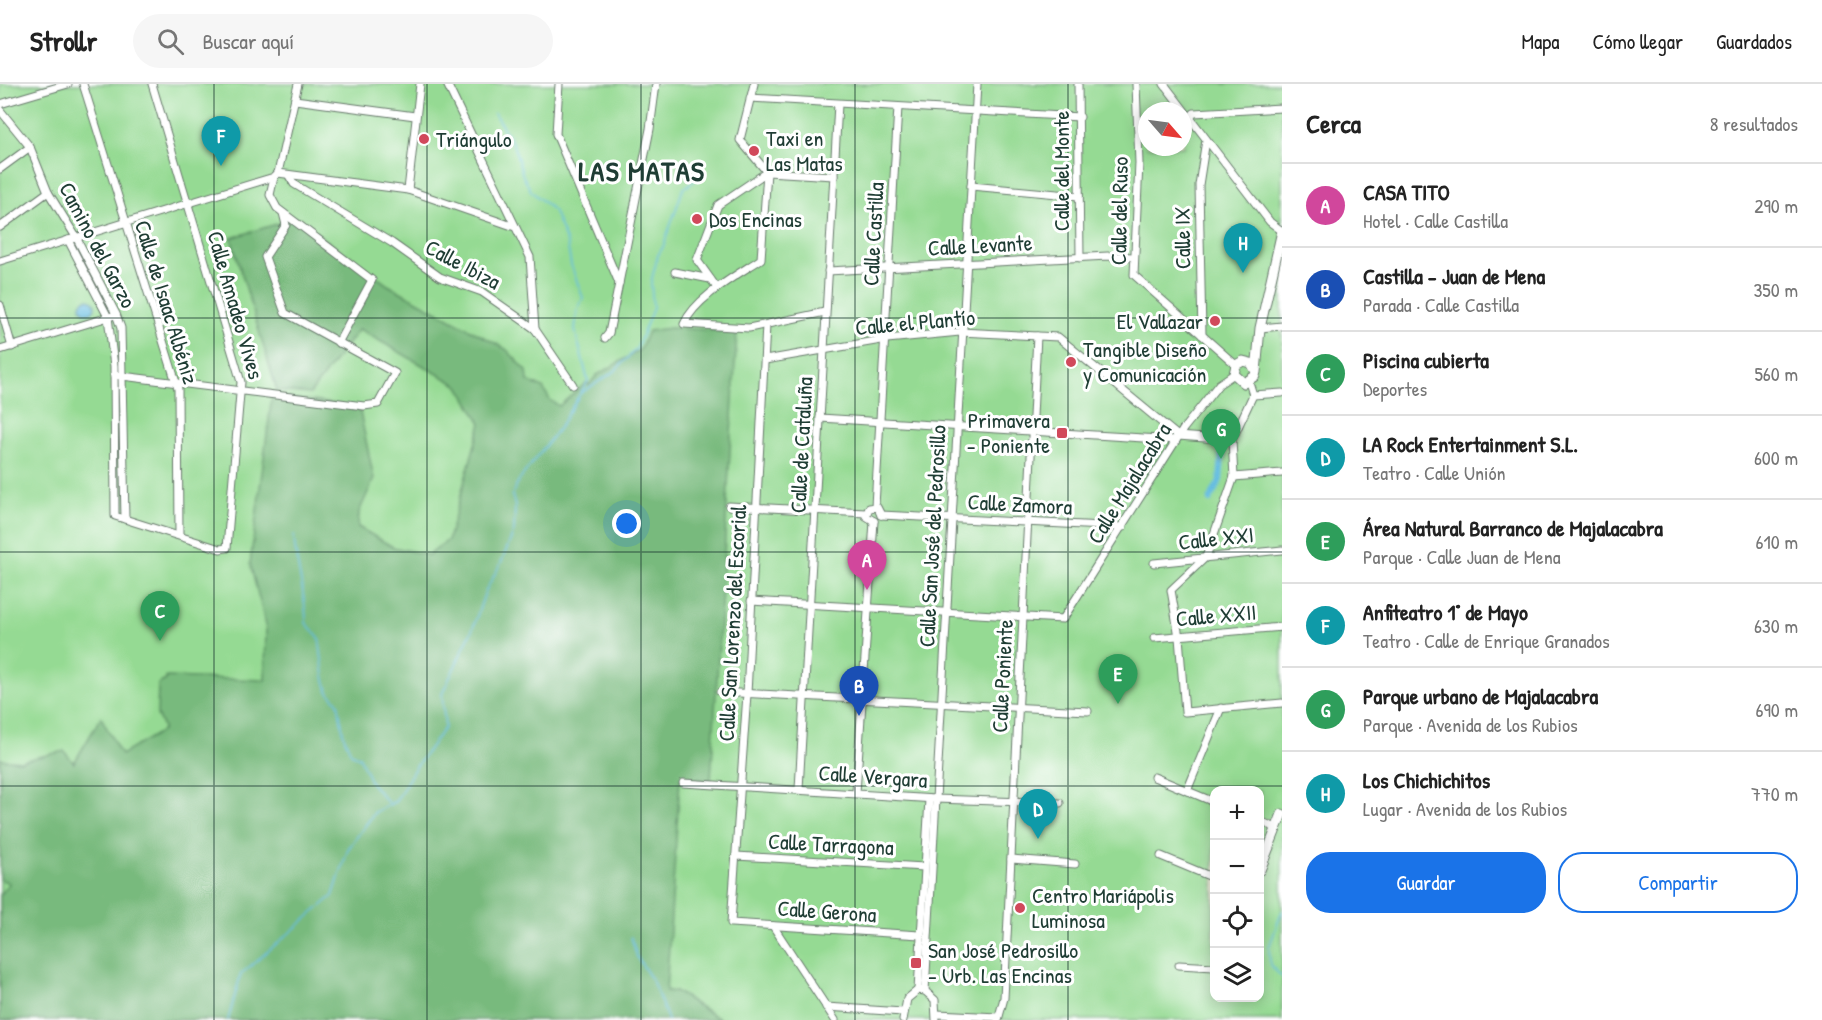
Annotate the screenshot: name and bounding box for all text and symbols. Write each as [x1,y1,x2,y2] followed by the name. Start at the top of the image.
[133,14,553,68] search box
[30,22,97,60] text: Strollr
[154,25,187,58] icon: search
[202,26,294,56] text: Buscar aquí
[1521,27,1559,56] text: Mapa
[1592,27,1683,56] text: Cómo llegar
[1716,27,1792,56] text: Guardados
[1138,102,1192,156] north arrow
[1306,106,1361,141] text: Cerca
[1710,110,1798,137] text: 8 resultados
[1046,111,1076,231] street label: Calle del Monte
[202,116,240,166] pin: F
[766,123,843,178] place label: Taxi en Las Matas
[436,124,512,154] place label: Triángulo
[417,132,431,146] marker: Triángulo
[747,144,761,158] marker: Taxi en Las Matas
[579,152,705,190] district label: LAS MATAS
[1103,156,1135,265] street label: Calle del Ruso
[52,177,144,313] street label: Camino del Garzo
[1363,177,1450,207] text: CASA TITO
[855,181,891,287] street label: Calle Castilla
[1321,192,1330,219] text: A
[1754,192,1798,219] text: 290 m
[709,204,802,234] place label: Dos Encinas
[1166,207,1198,269] street label: Calle IX
[1363,207,1508,234] text: Hotel · Calle Castilla
[690,212,704,226] marker: Dos Encinas
[128,217,206,387] street label: Calle de Isaac Albéniz
[1224,224,1262,273] pin: H
[201,227,271,383] street label: Calle Amadeo Vives
[927,227,1033,263] street label: Calle Levante
[420,232,506,296] street label: Calle Ibiza
[1363,261,1545,291] text: Castilla - Juan de Mena
[1320,276,1331,303] text: B
[1753,276,1798,303] text: 350 m
[1363,291,1519,318] text: Parada · Calle Castilla
[854,302,976,342] street label: Calle el Plantío
[1117,306,1204,336] place label: El Vallazar
[1208,314,1222,328] marker: El Vallazar
[1083,334,1207,389] place label: Tangible Diseño y Comunicación
[1363,345,1489,375] text: Piscina cubierta
[1064,355,1078,369] marker: Tangible Diseño y Comunicación
[1320,360,1331,387] text: C
[1754,360,1798,387] text: 560 m
[1363,375,1427,402] text: Deportes
[782,376,820,514] street label: Calle de Cataluña
[967,405,1050,460] place label: Primavera - Poniente
[1202,410,1240,459] pin: G
[1080,417,1178,549] street label: Calle Majalacabra
[911,424,953,648] street label: Calle San José del Pedrosillo
[1055,426,1069,440] marker: Primavera - Poniente
[1363,429,1578,459] text: LA Rock Entertainment S.L.
[1321,444,1330,471] text: D
[1754,444,1798,471] text: 600 m
[1363,459,1506,486] text: Teatro · Calle Unión
[967,486,1073,522] street label: Calle Zamora
[711,504,753,742] street label: Calle San Lorenzo del Escorial
[612,509,641,538] your location
[1363,513,1663,543] text: Área Natural Barranco de Majalacabra
[1177,519,1255,557] street label: Calle XXI
[1321,528,1330,555] text: E
[1756,528,1798,555] text: 610 m
[848,540,886,590] pin: A
[1363,543,1561,570] text: Parque · Calle Juan de Mena
[140,592,180,641] pin: C
[1174,597,1258,633] street label: Calle XXII
[1363,597,1528,627] text: Anfiteatro 1° de Mayo
[1322,612,1329,639] text: F
[1754,612,1798,639] text: 630 m
[984,618,1020,733] street label: Calle Poniente
[1363,627,1610,654] text: Teatro · Calle de Enrique Granados
[1098,654,1138,704] pin: E
[840,666,878,716] pin: B
[1363,681,1598,711] text: Parque urbano de Majalacabra
[1321,696,1330,723] text: G
[1756,696,1798,723] text: 690 m
[1363,711,1578,738] text: Parque · Avenida de los Rubios
[818,757,929,795] street label: Calle Vergara
[1363,765,1490,795] text: Los Chichichitos
[1321,780,1330,807] text: H
[1751,780,1798,807] text: 770 m
[1210,786,1264,1002] map controls
[1210,786,1264,840] button: +
[1018,790,1058,839] pin: D
[1363,795,1567,822] text: Lugar · Avenida de los Rubios
[767,826,895,862] street label: Calle Tarragona
[1210,840,1264,894] button: −
[1306,852,1546,913] button: Guardar
[1558,852,1798,913] button: Compartir
[1032,880,1174,935] place label: Centro Mariápolis Luminosa
[776,893,878,929] street label: Calle Gerona
[1210,894,1264,948] button: locate
[1013,901,1027,915] marker: Centro Mariápolis Luminosa
[928,935,1078,990] place label: San José Pedrosillo - Urb. Las Encinas
[1210,948,1264,1002] button: layers
[909,956,923,970] marker: San José Pedrosillo - Urb. Las Encinas

